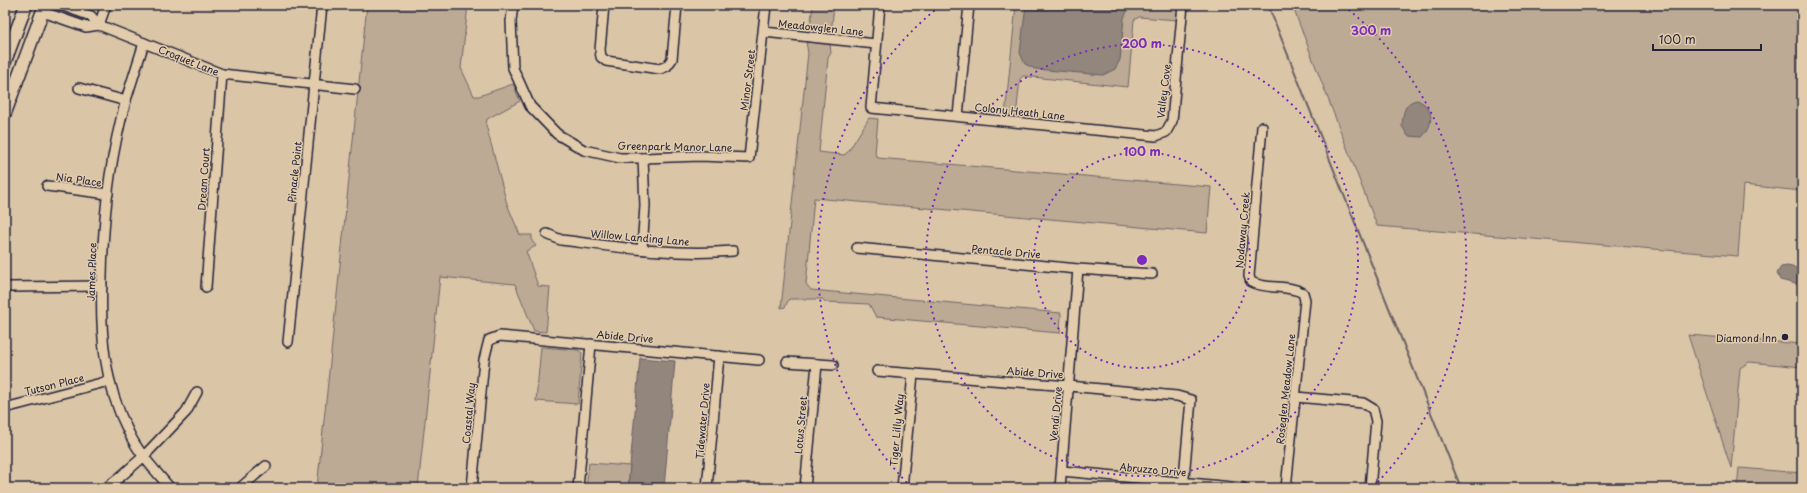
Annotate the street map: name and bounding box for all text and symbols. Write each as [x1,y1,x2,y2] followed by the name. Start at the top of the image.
[777,15,865,39] street label: Meadowglen Lane
[1351,21,1391,39] text: 300 m
[1653,26,1761,52] scale bar
[1659,30,1696,48] text: 100 m
[1122,34,1162,52] text: 200 m
[156,41,222,79] street label: Croquet Lane
[736,48,758,112] street label: Minor Street
[1152,63,1175,119] street label: Valley Cove
[974,99,1066,124] street label: Colony Heath Lane
[617,137,733,155] street label: Greenpark Manor Lane
[283,141,305,203] street label: Pinacle Point
[1123,142,1161,160] text: 100 m
[193,147,213,211] street label: Dream Court
[55,168,103,190] street label: Nia Place
[1231,191,1253,269] street label: Nodaway Creek
[590,225,690,249] street label: Willow Landing Lane
[971,240,1041,262] street label: Pentacle Drive
[82,242,100,302] street label: James Place
[1135,253,1149,267] centre of rings
[596,326,654,346] street label: Abide Drive
[1716,330,1777,345] place label: Diamond Inn
[1780,332,1790,342] marker: Diamond Inn
[1272,333,1298,445] street label: Roseglen Meadow Lane
[1006,363,1064,381] street label: Abide Drive
[23,369,85,399] street label: Tutson Place
[458,381,478,444] street label: Coastal Way
[691,382,713,460] street label: Tidewater Drive
[1045,386,1065,442] street label: Vendi Drive
[885,393,908,467] street label: Tiger Lilly Way
[790,395,810,455] street label: Lotus Street
[1119,459,1187,479] street label: Abruzzo Drive

